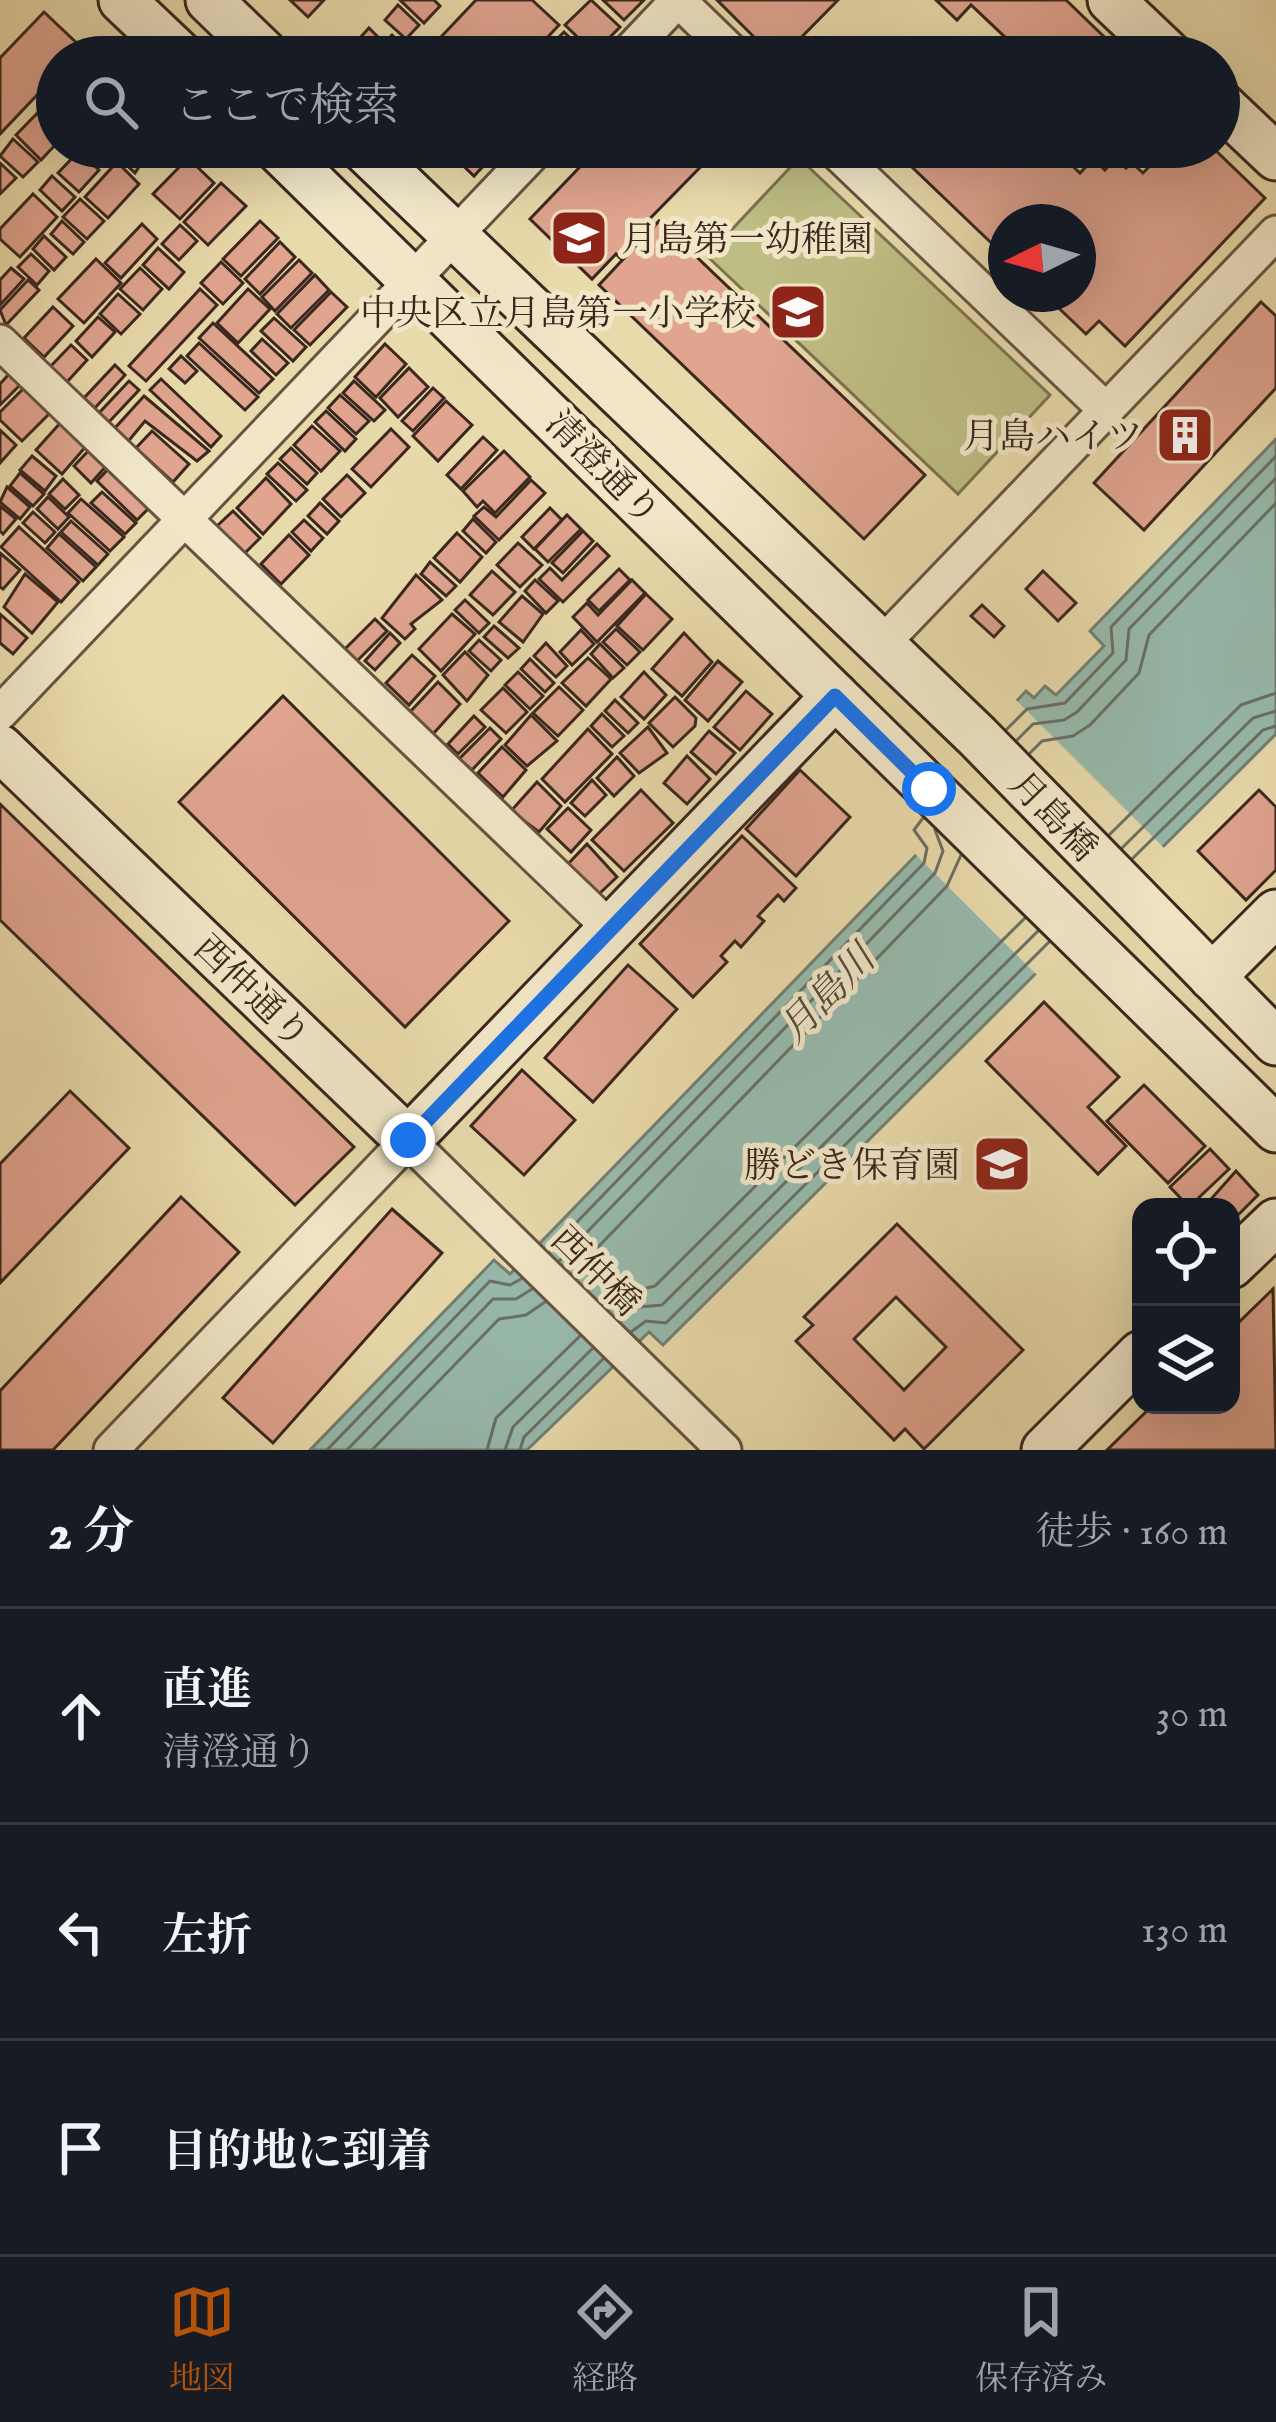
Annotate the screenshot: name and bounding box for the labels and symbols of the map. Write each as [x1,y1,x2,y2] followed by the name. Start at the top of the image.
[988,204,1096,312] north arrow
[548,207,610,269] school or university icon: 月島第一幼稚園
[621,218,873,264] place label: 月島第一幼稚園
[767,281,829,343] school or university icon: 中央区立月島第一小学校
[360,292,756,338] place label: 中央区立月島第一小学校
[535,402,669,536] street label: 清澄通り
[1154,404,1216,466] building icon: 月島ハイツ
[963,415,1143,461] place label: 月島ハイツ
[902,762,956,816] route start
[998,762,1106,872] street label: 月島橋
[183,927,319,1060] street label: 西仲通り
[770,933,890,1055] water label: 月島川
[381,1113,435,1167] route end
[971,1133,1033,1195] school or university icon: 勝どき保育園
[744,1144,960,1190] place label: 勝どき保育園
[540,1218,649,1327] street label: 西仲橋

